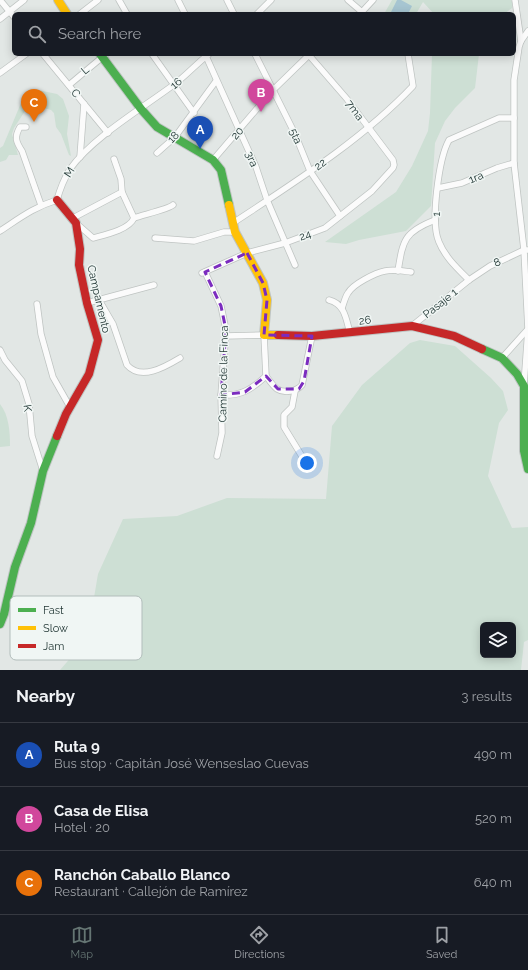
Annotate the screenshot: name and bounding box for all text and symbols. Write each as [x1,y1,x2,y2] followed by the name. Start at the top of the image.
[12,12,516,56] search box
[26,23,48,45] icon: search
[58,25,141,43] text: Search here
[79,63,92,77] street label: L
[168,75,185,92] street label: 16
[248,79,274,112] pin: B
[68,86,83,101] street label: C
[21,89,47,122] pin: C
[343,98,366,123] street label: 7ma
[187,116,213,149] pin: A
[228,124,247,142] street label: 20
[286,126,305,146] street label: 5ta
[165,129,182,146] street label: 18
[242,149,261,169] street label: 3ra
[312,156,329,173] street label: 22
[61,165,78,180] street label: M
[467,169,485,186] street label: 1ra
[430,211,443,217] street label: 1
[297,227,313,244] street label: 24
[492,255,503,270] street label: 8
[84,264,113,335] street label: Campamento
[420,285,460,321] street label: Pasaje 1
[358,313,372,328] street label: 26
[216,325,231,423] street label: Camino de la Finca
[21,404,34,413] street label: K
[297,453,317,473] your location
[10,596,142,660] legend
[43,604,64,617] text: Fast
[43,622,68,635] text: Slow
[480,622,516,658] map controls
[480,622,516,658] button: layers
[43,640,64,653] text: Jam
[16,686,75,706] text: Nearby
[462,689,512,704] text: 3 results
[54,738,100,756] text: Ruta 9
[25,747,33,762] text: A
[474,747,512,762] text: 490 m
[54,756,309,771] text: Bus stop · Capitán José Wenseslao Cuevas
[54,802,148,820] text: Casa de Elisa
[25,811,33,826] text: B
[475,811,512,826] text: 520 m
[54,820,110,835] text: Hotel · 20
[54,866,230,884] text: Ranchón Caballo Blanco
[25,875,33,890] text: C
[474,875,512,890] text: 640 m
[54,884,248,899] text: Restaurant · Callejón de Ramírez
[71,924,93,961] tab: Map
[234,924,285,961] tab: Directions
[426,924,457,961] tab: Saved

